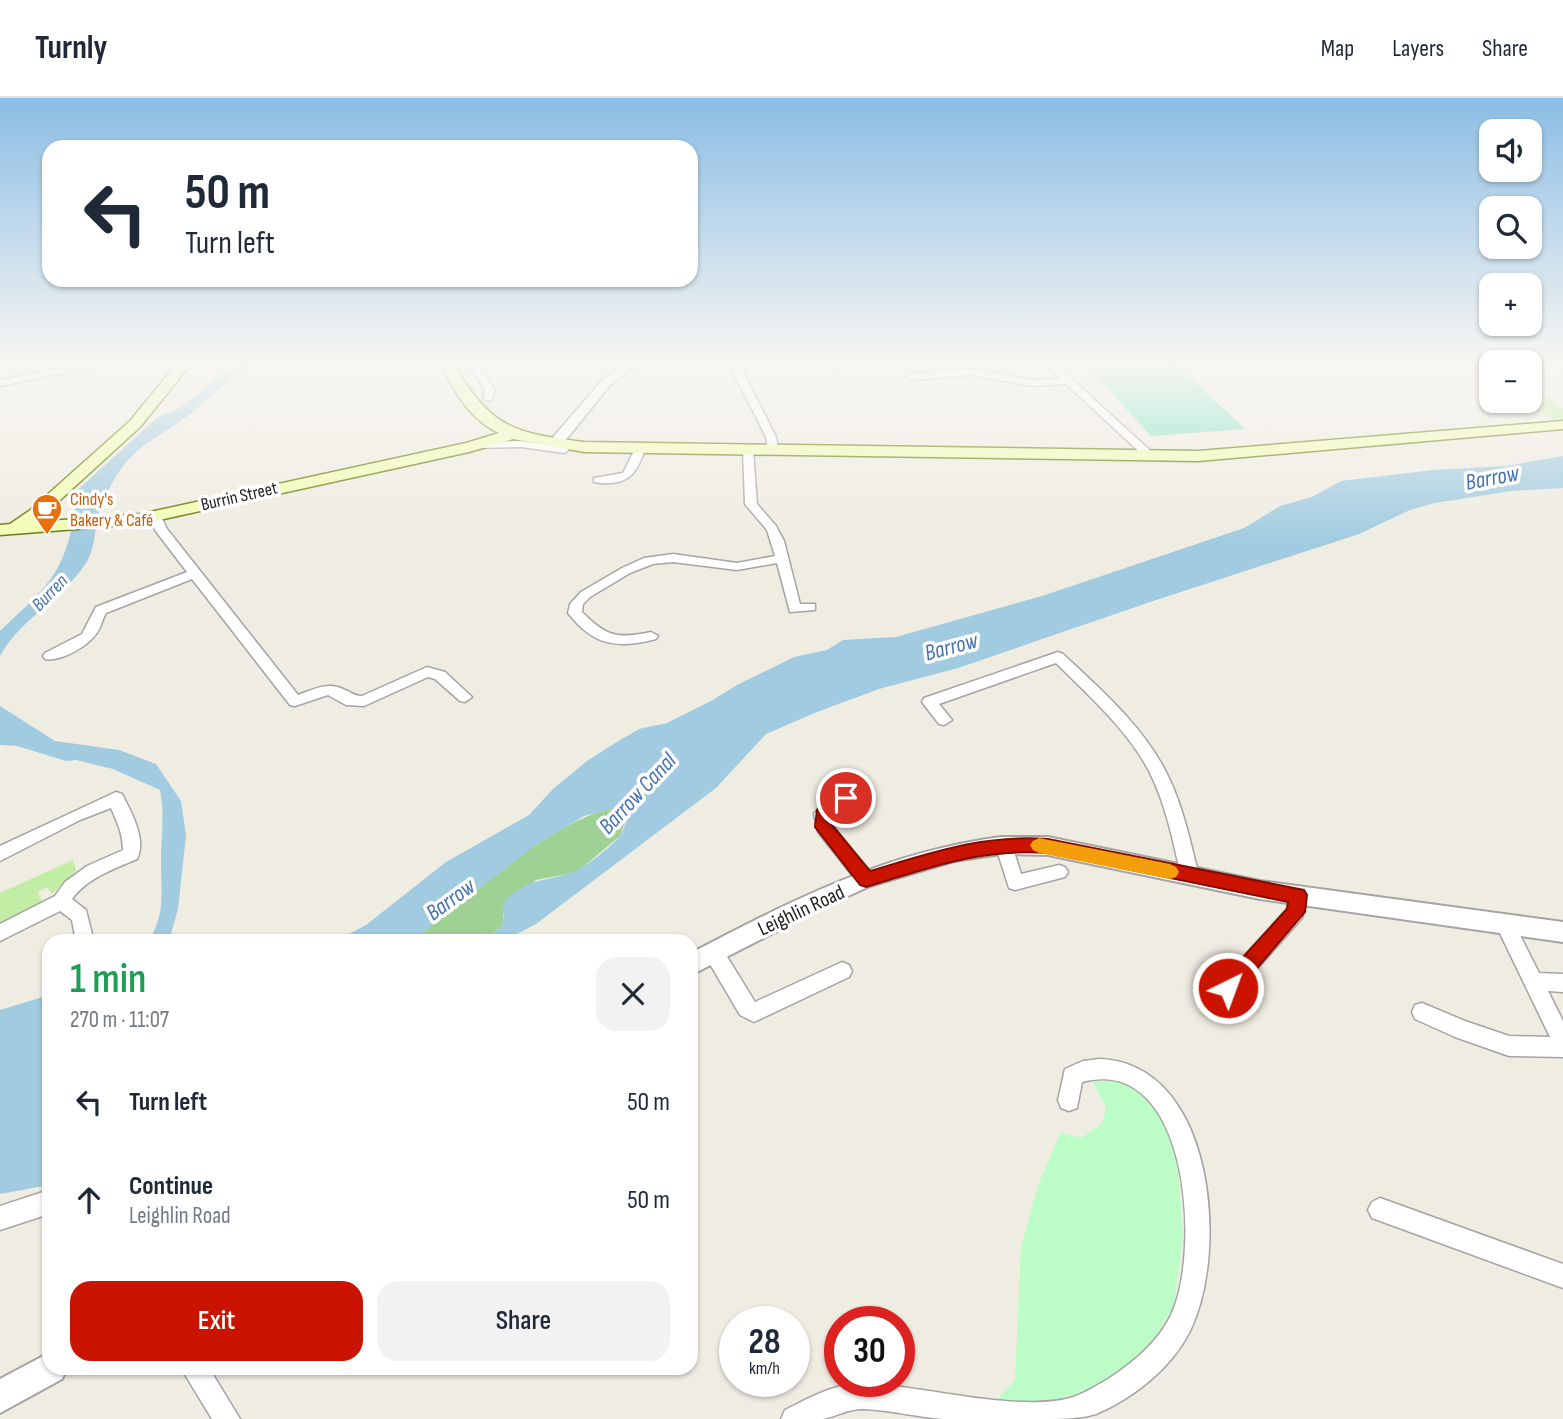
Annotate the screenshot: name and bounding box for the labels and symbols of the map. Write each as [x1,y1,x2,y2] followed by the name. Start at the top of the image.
[1463,459,1523,497] water label: Barrow
[199,477,280,515] street label: Burrin Street
[70,489,153,531] place label: Cindy's Bakery & Café
[30,492,64,536] cafe icon: Cindy's Bakery & Café
[27,570,73,616] water label: Burren
[922,626,982,667] water label: Barrow
[593,747,683,840] water label: Barrow Canal
[816,768,876,828] pin
[421,872,482,927] water label: Barrow
[754,880,849,941] street label: Leighlin Road
[1191,951,1265,1025] position arrow
[824,1306,915,1397] speed limit sign: 30

